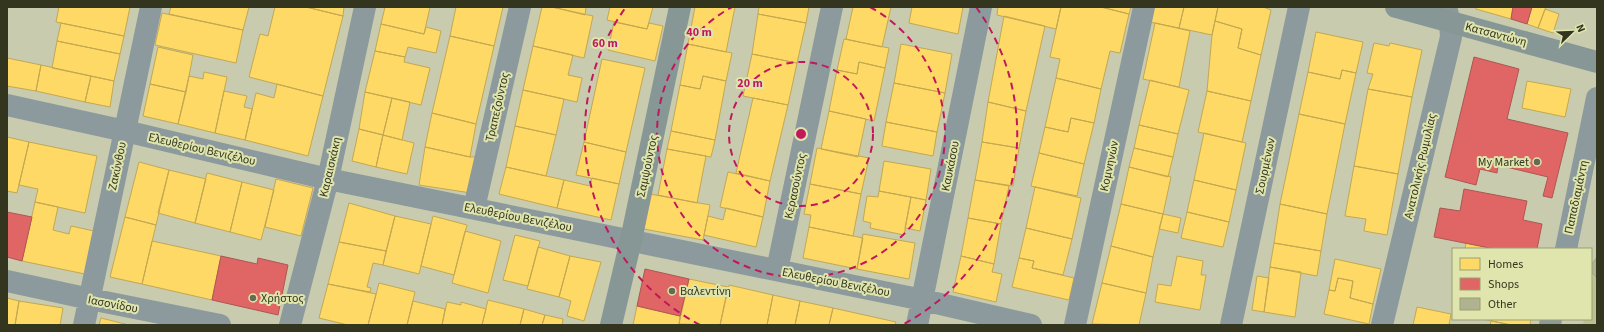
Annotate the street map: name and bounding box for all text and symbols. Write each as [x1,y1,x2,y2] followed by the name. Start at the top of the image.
[1552,12,1592,52] north arrow
[1463,18,1529,51] street label: Κατσαντώνη
[1572,22,1589,35] text: N
[686,24,712,41] text: 40 m
[592,35,618,52] text: 60 m
[481,71,514,143] street label: Τραπεζούντος
[737,75,763,92] text: 20 m
[1400,112,1441,221] street label: Ανατολικής Ρωμυλίας
[794,127,808,141] centre of rings
[147,129,257,170] street label: Ελευθερίου Βενιζέλου
[633,134,662,199] street label: Σαμψούντος
[315,135,346,199] street label: Καραισκάκη
[1251,136,1280,196] street label: Σουρμένων
[937,139,964,193] street label: Καυκάσου
[1096,139,1123,193] street label: Κομνηνών
[104,140,131,192] street label: Ζακύνθου
[780,152,811,221] street label: Κερασούντος
[1478,154,1529,171] place label: My Market
[1532,157,1542,167] marker: My Market
[1560,159,1593,236] street label: Παπαδιαμάντη
[462,199,573,236] street label: Ελευθερίου Βενιζέλου
[1452,248,1592,320] legend
[1488,256,1523,273] text: Homes
[780,264,891,301] street label: Ελευθερίου Βενιζέλου
[1488,276,1519,293] text: Shops
[680,283,731,300] place label: Βαλεντίνη
[667,286,677,296] marker: Βαλεντίνη
[261,290,304,307] place label: Χρήστος
[86,291,139,318] street label: Ιασoνίδου
[248,293,258,303] marker: Χρήστος
[1488,296,1518,313] text: Other

